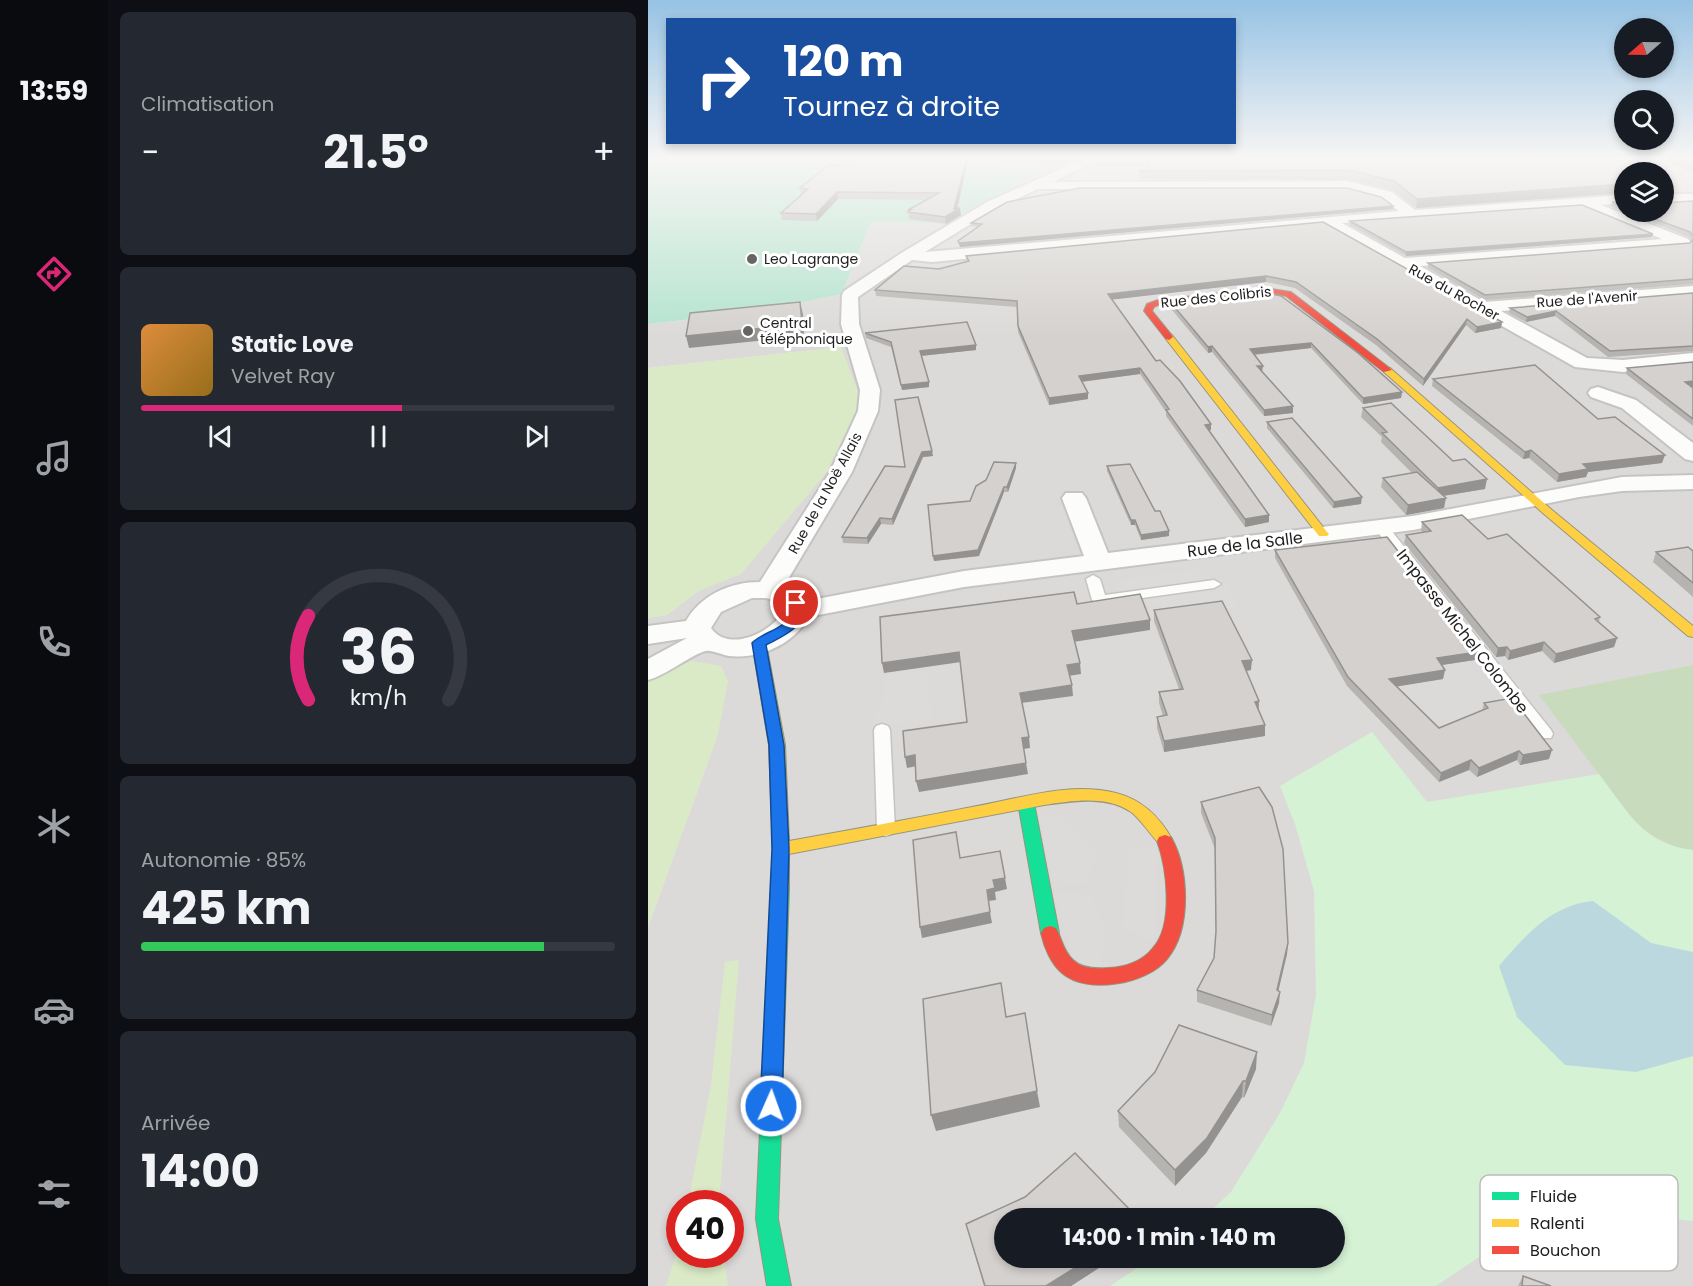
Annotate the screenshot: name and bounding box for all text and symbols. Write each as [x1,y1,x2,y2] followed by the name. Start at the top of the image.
[1614,18,1674,78] north arrow
[1614,18,1674,222] map controls
[783,32,904,91] text: 120 m
[684,42,762,120] icon: right
[20,72,88,109] text: 13:59
[783,88,1000,125] text: Tournez à droite
[141,90,274,118] text: Climatisation
[1614,90,1674,150] button: search
[323,121,429,184] text: 21.5°
[141,129,159,176] text: −
[592,129,615,176] text: +
[1614,162,1674,222] button: layers
[764,249,859,269] place label: Leo Lagrange
[745,252,759,266] marker: Leo Lagrange
[33,253,75,295] icon: directions
[1405,259,1503,325] street label: Rue du Rocher
[1160,281,1272,313] street label: Rue des Colibris
[1536,286,1638,312] street label: Rue de l'Avenir
[760,313,853,349] place label: Central téléphonique
[741,324,755,338] marker: Central téléphonique
[231,329,354,360] text: Static Love
[231,362,335,390] text: Velvet Ray
[204,420,237,453] icon: previous
[362,420,395,453] icon: pause
[520,420,553,453] icon: next
[783,429,867,557] street label: Rue de la Noë Allais
[33,437,75,479] icon: music
[1186,526,1304,563] street label: Rue de la Salle
[1391,544,1534,718] street label: Impasse Michel Colombe
[770,577,821,628] pin
[779,586,812,619] icon: arrive
[339,608,417,696] text: 36
[33,621,75,663] icon: phone
[349,682,407,713] text: km/h
[33,805,75,847] icon: climate
[141,846,306,874] text: Autonomie · 85%
[141,877,311,940] text: 425 km
[33,989,75,1031] icon: car
[739,1074,803,1138] position arrow
[141,1109,210,1137] text: Arrivée
[141,1140,260,1203] text: 14:00
[33,1173,75,1215] icon: filters
[1480,1175,1678,1271] legend
[1530,1185,1577,1208] text: Fluide
[666,1190,744,1268] speed limit sign: 40
[1530,1212,1584,1235] text: Ralenti
[1063,1222,1276,1253] text: 14:00 · 1 min · 140 m
[1530,1239,1601,1262] text: Bouchon

